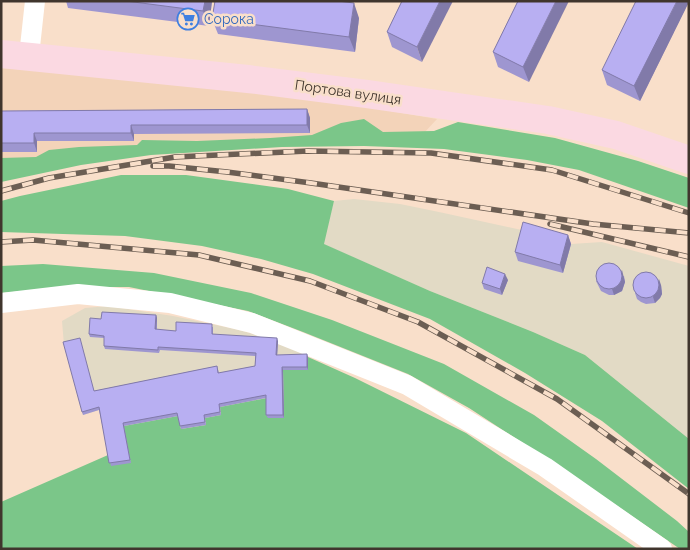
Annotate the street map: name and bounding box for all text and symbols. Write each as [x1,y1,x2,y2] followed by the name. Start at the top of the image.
[176,7,200,31] supermarket icon: Сорока
[204,11,254,27] place label: Сорока
[294,77,402,107] street label: Портова вулиця

